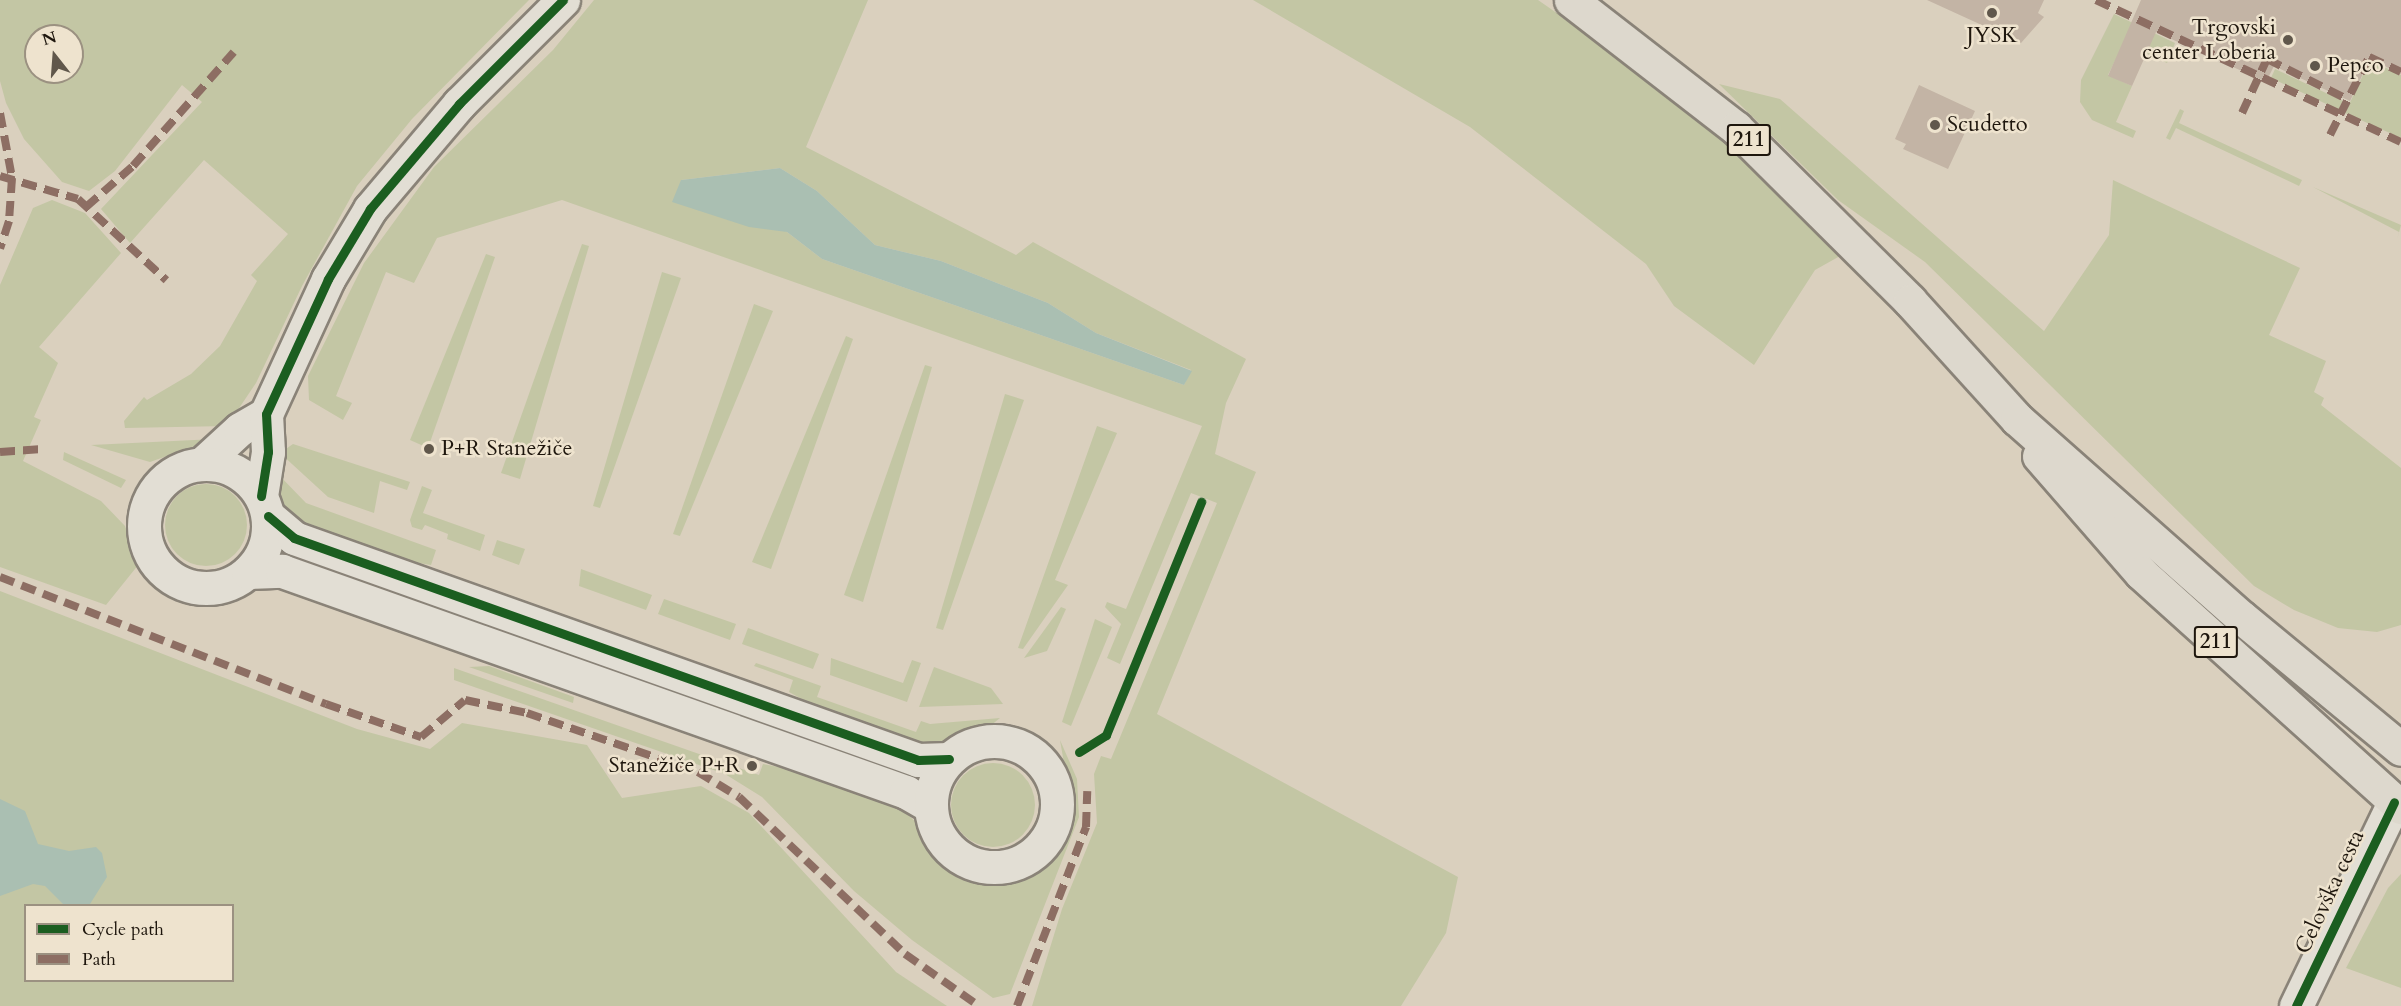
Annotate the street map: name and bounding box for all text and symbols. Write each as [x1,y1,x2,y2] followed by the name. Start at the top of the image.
[1985,6,1999,20] marker: JYSK
[2142,14,2276,66] place label: Trgovski center Loberia
[1966,23,2018,49] place label: JYSK
[24,24,84,84] north arrow
[39,26,59,51] text: N
[2281,33,2295,47] marker: Trgovski center Loberia
[2327,53,2384,79] place label: Pepco
[2308,59,2322,73] marker: Pepco
[1947,112,2028,138] place label: Scudetto
[1928,118,1942,132] marker: Scudetto
[1726,122,1772,158] road number: 211
[441,436,572,462] place label: P+R Stanežiče
[422,442,436,456] marker: P+R Stanežiče
[2194,624,2238,660] road number: 211
[609,753,740,779] place label: Stanežiče P+R
[745,759,759,773] marker: Stanežiče P+R
[2290,826,2370,958] street label: Celovška cesta
[24,904,234,982] legend
[82,917,164,942] text: Cycle path
[82,947,116,972] text: Path

